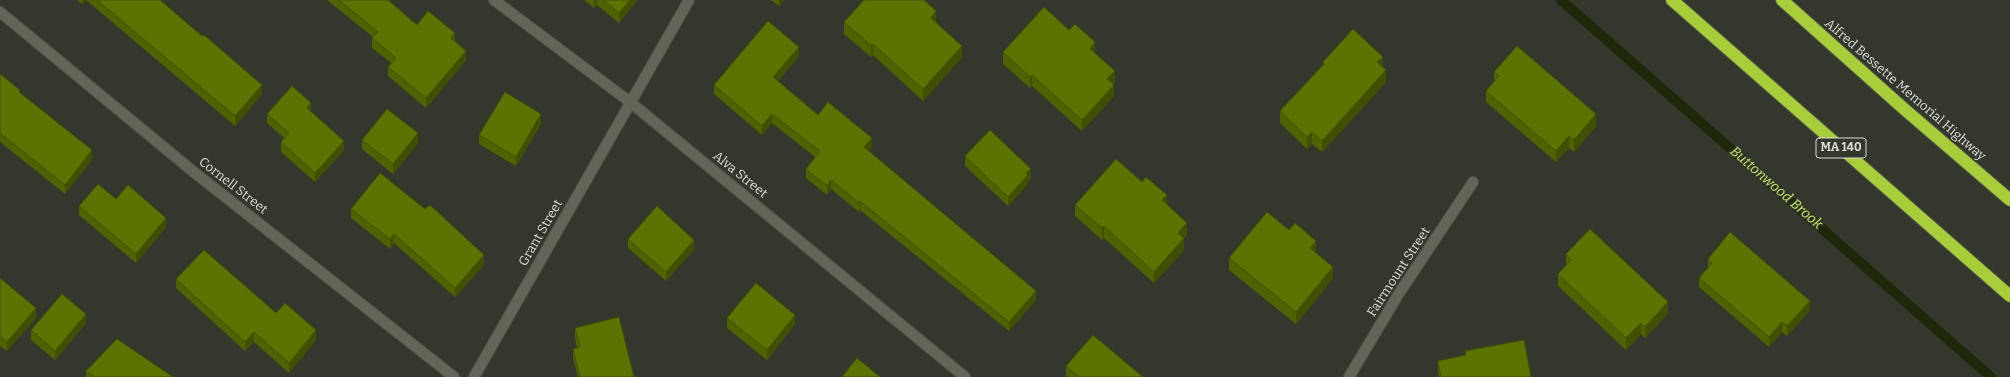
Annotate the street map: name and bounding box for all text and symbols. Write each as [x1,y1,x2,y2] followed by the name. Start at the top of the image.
[1821,16,1989,164] street label: Alfred Bessette Memorial Highway
[1816,138,1866,158] road number: MA 140
[1726,143,1826,233] water label: Buttonwood Brook
[710,148,770,202] street label: Alva Street
[195,154,271,218] street label: Cornell Street
[516,197,566,269] street label: Grant Street
[1364,224,1434,320] street label: Fairmount Street

